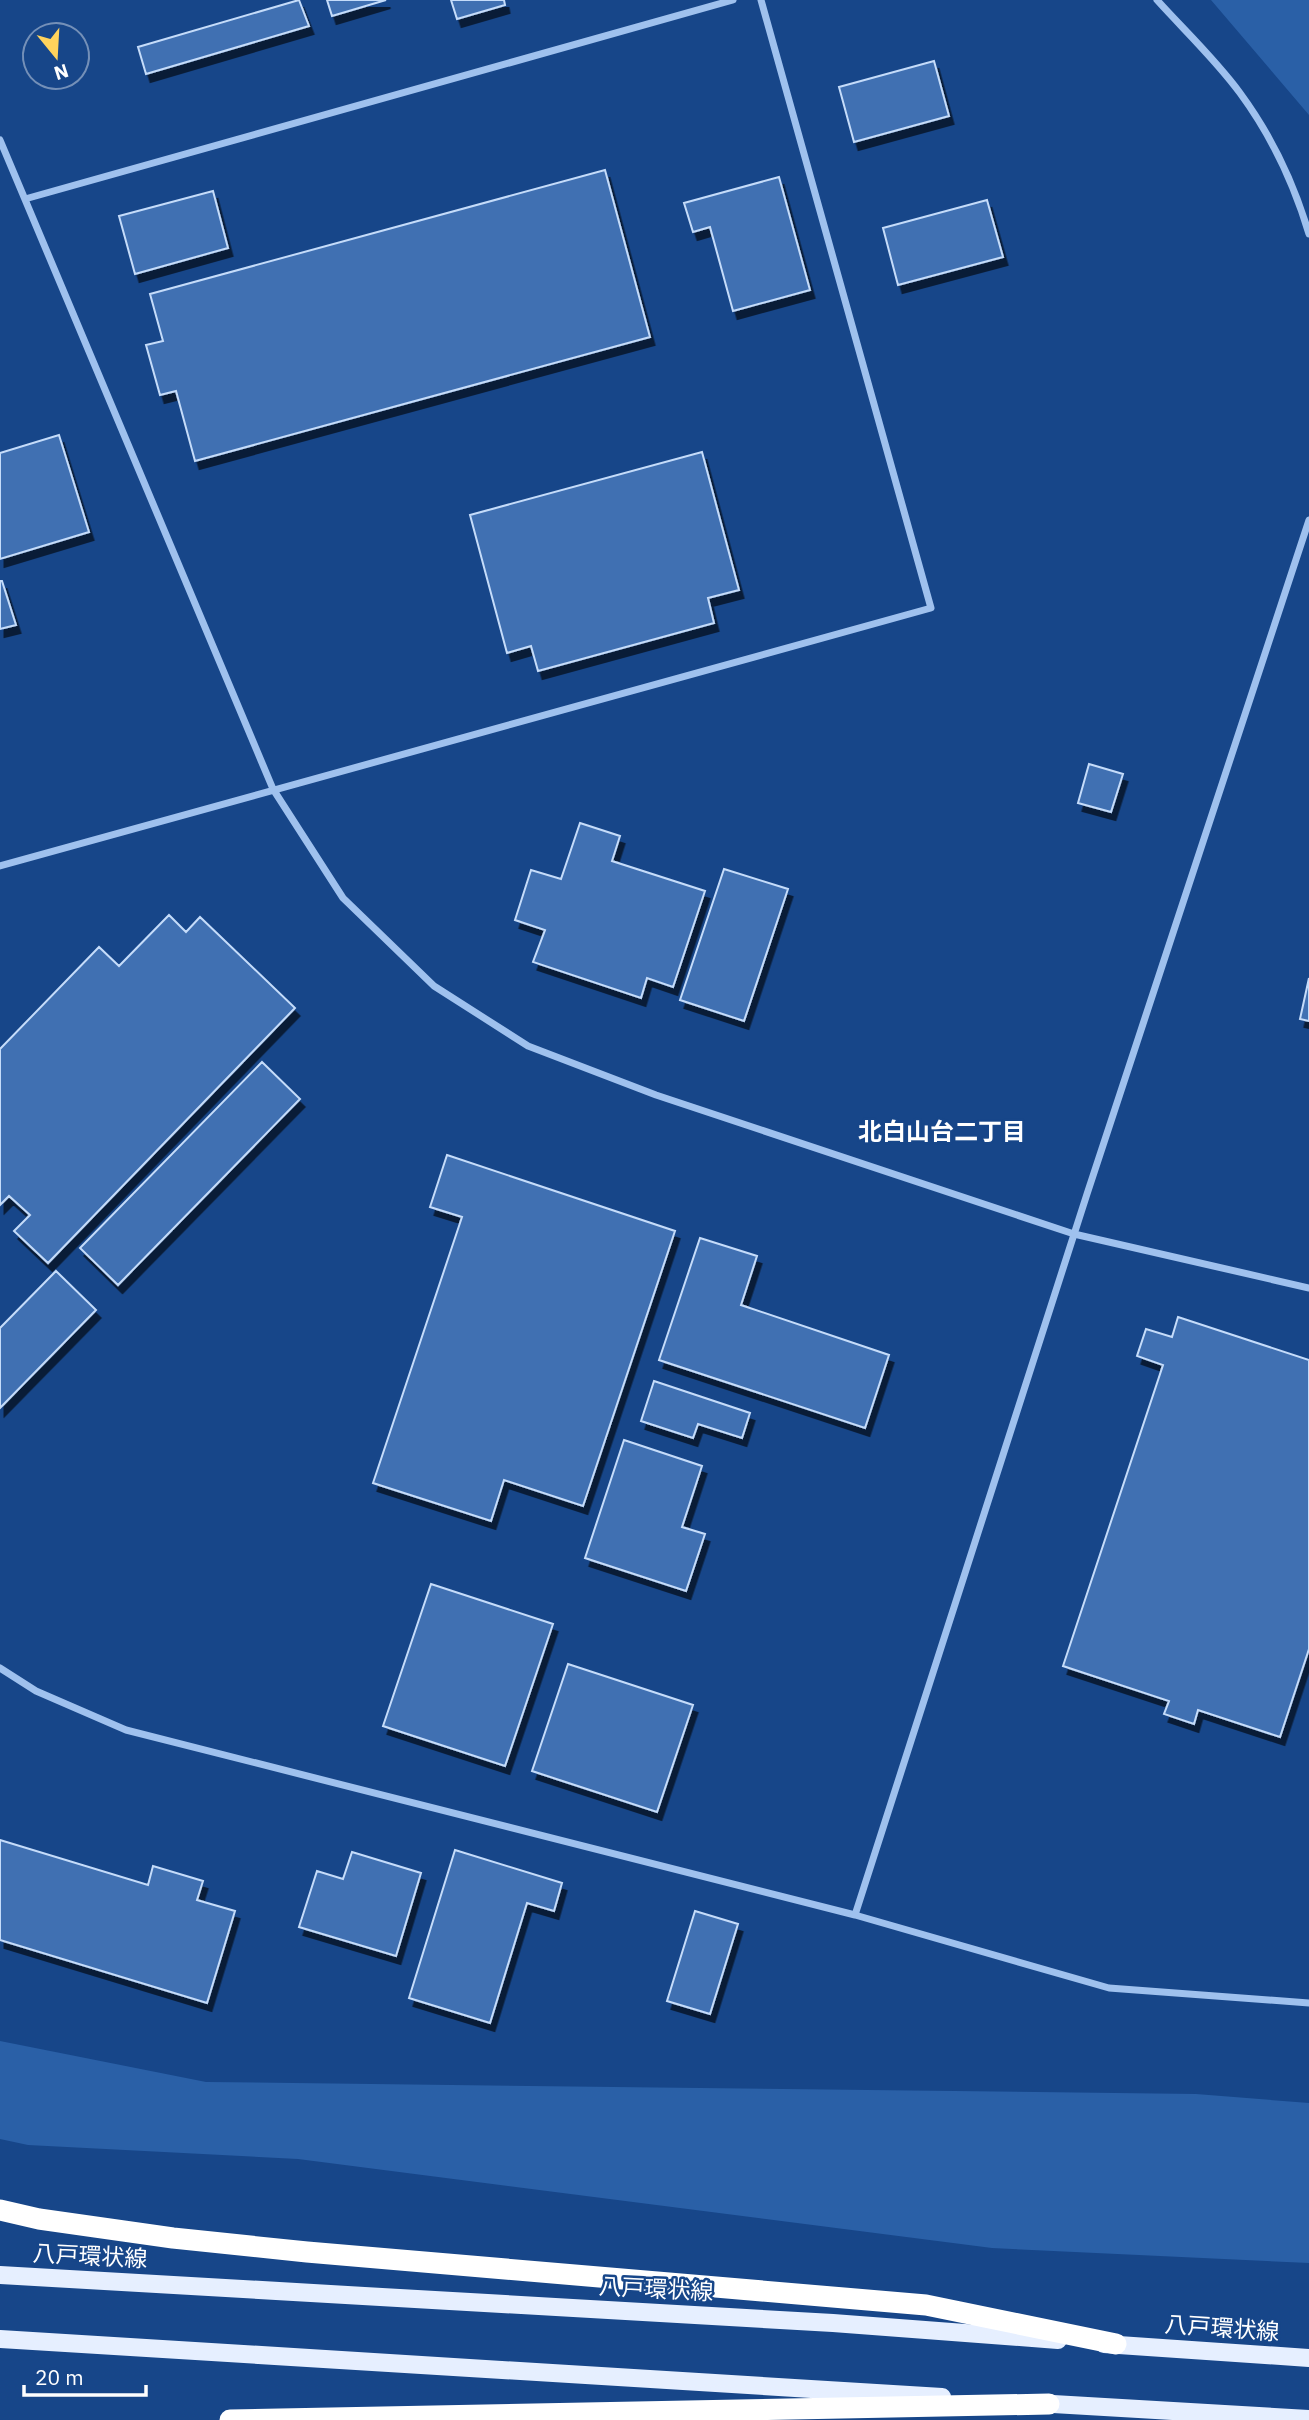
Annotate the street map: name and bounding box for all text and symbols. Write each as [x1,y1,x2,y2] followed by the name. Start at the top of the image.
[21,21,91,91] north arrow
[51,59,72,86] text: N
[858,1115,1026,1147] district label: 北白山台二丁目
[32,2237,148,2273] street label: 八戸環状線
[598,2270,714,2306] street label: 八戸環状線
[1164,2308,1280,2346] street label: 八戸環状線
[24,2354,147,2398] scale bar
[35,2363,84,2391] text: 20 m

